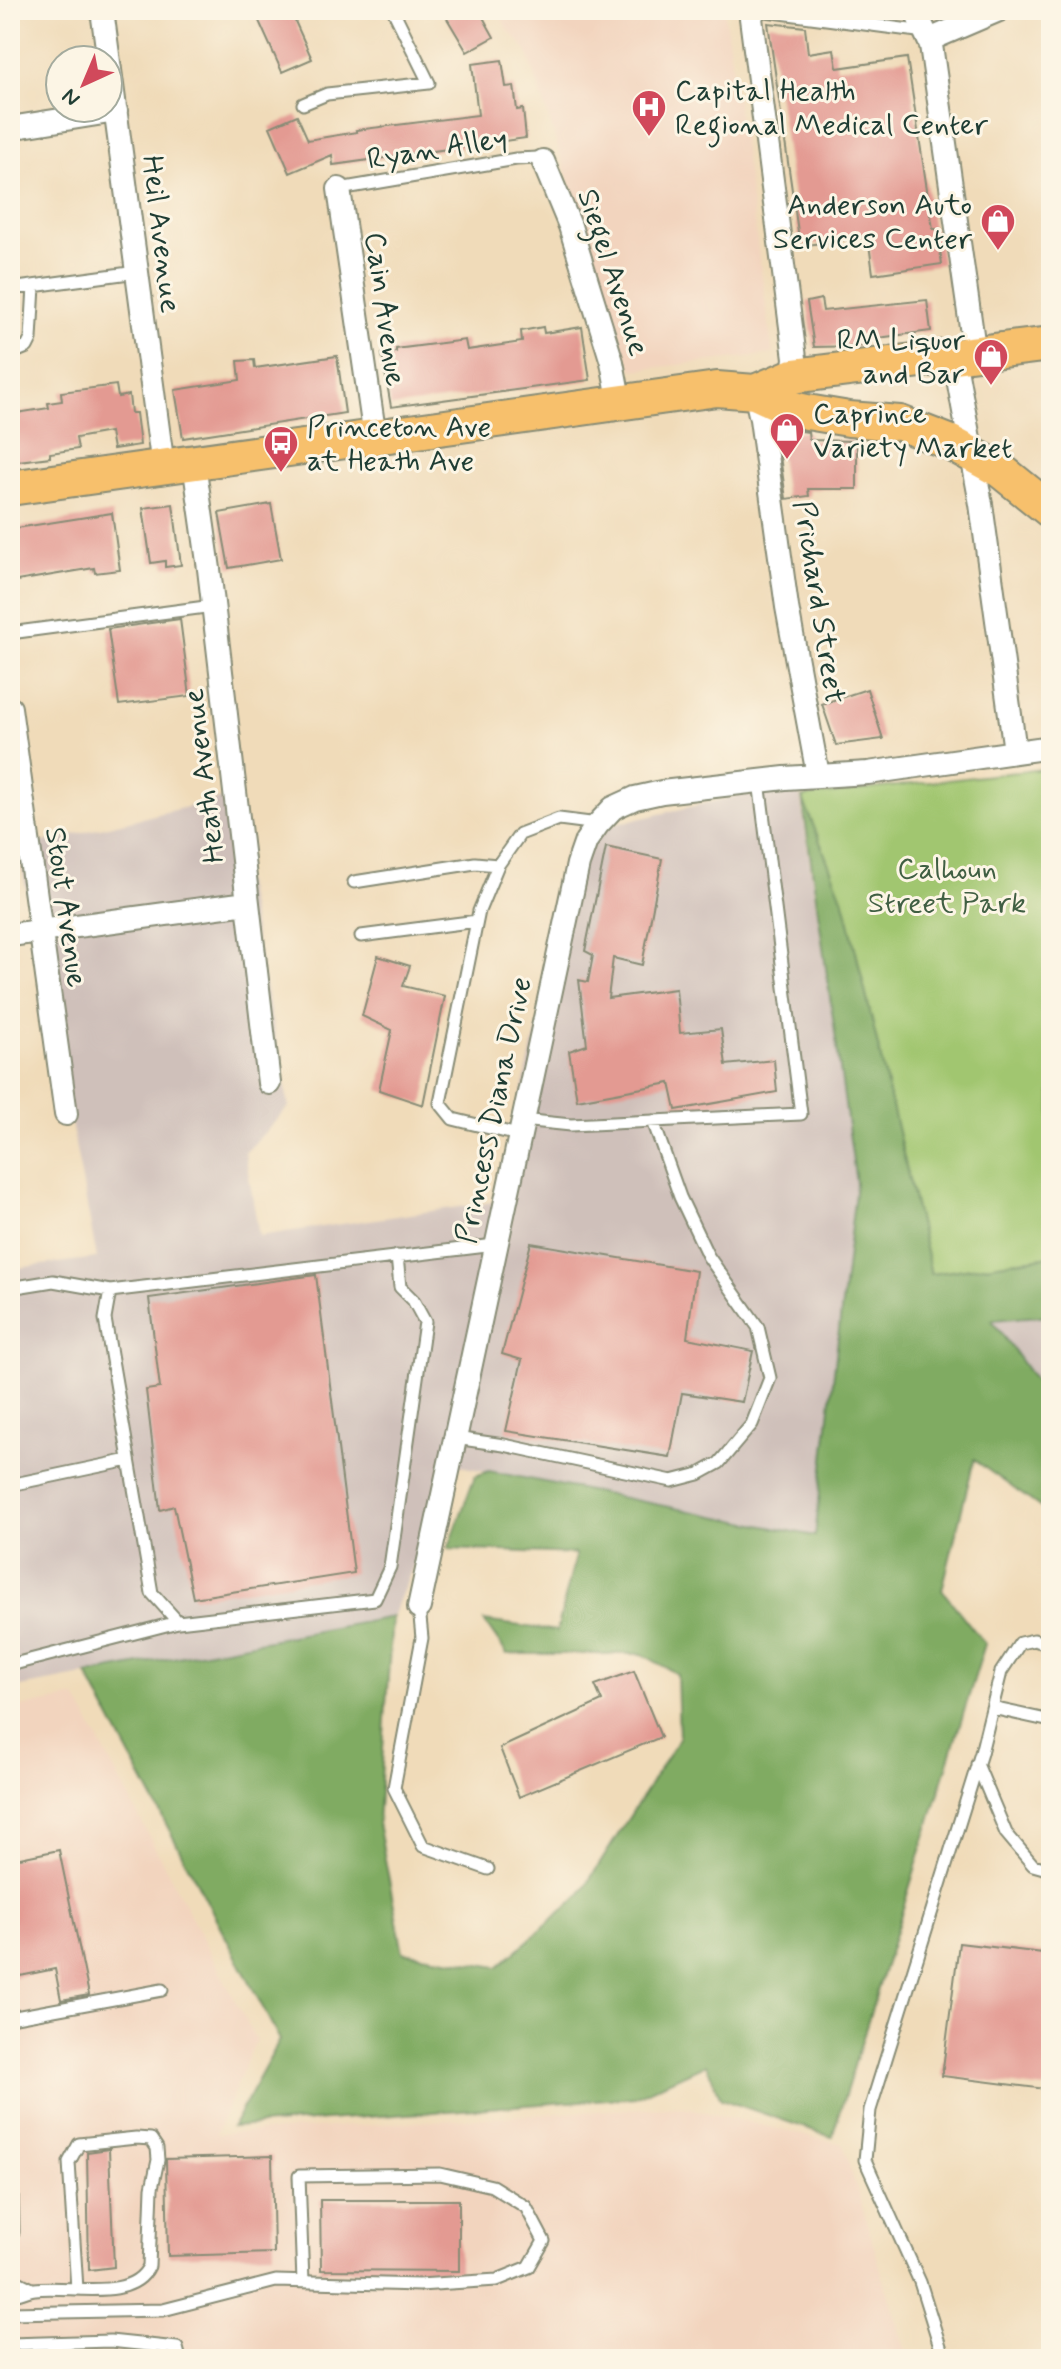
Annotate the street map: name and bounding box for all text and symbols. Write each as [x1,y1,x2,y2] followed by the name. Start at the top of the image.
[44,44,124,124] north arrow
[675,72,989,148] place label: Capital Health Regional Medical Center
[56,82,86,112] text: N
[630,88,668,138] hospital icon: Capital Health Regional Medical Center
[364,119,510,180] street label: Ryan Alley
[132,153,190,315] street label: Heil Avenue
[564,184,658,362] street label: Siegel Avenue
[773,186,973,259] place label: Anderson Auto Services Center
[979,202,1017,252] shop icon: Anderson Auto Services Center
[354,230,415,389] street label: Cain Avenue
[837,321,966,394] place label: RM Liquor and Bar
[972,337,1010,387] shop icon: RM Liquor and Bar
[813,395,1012,468] place label: Caprince Variety Market
[307,408,491,481] place label: Princeton Ave at Heath Ave
[768,411,806,461] shop icon: Caprince Variety Market
[262,424,300,474] bus stop icon: Princeton Ave at Heath Ave
[783,498,854,706] street label: Prichard Street
[174,686,235,865] street label: Heath Avenue
[35,825,96,990] street label: Stout Avenue
[868,850,1026,923] park label: Calhoun Street Park
[447,974,542,1247] street label: Princess Diana Drive

